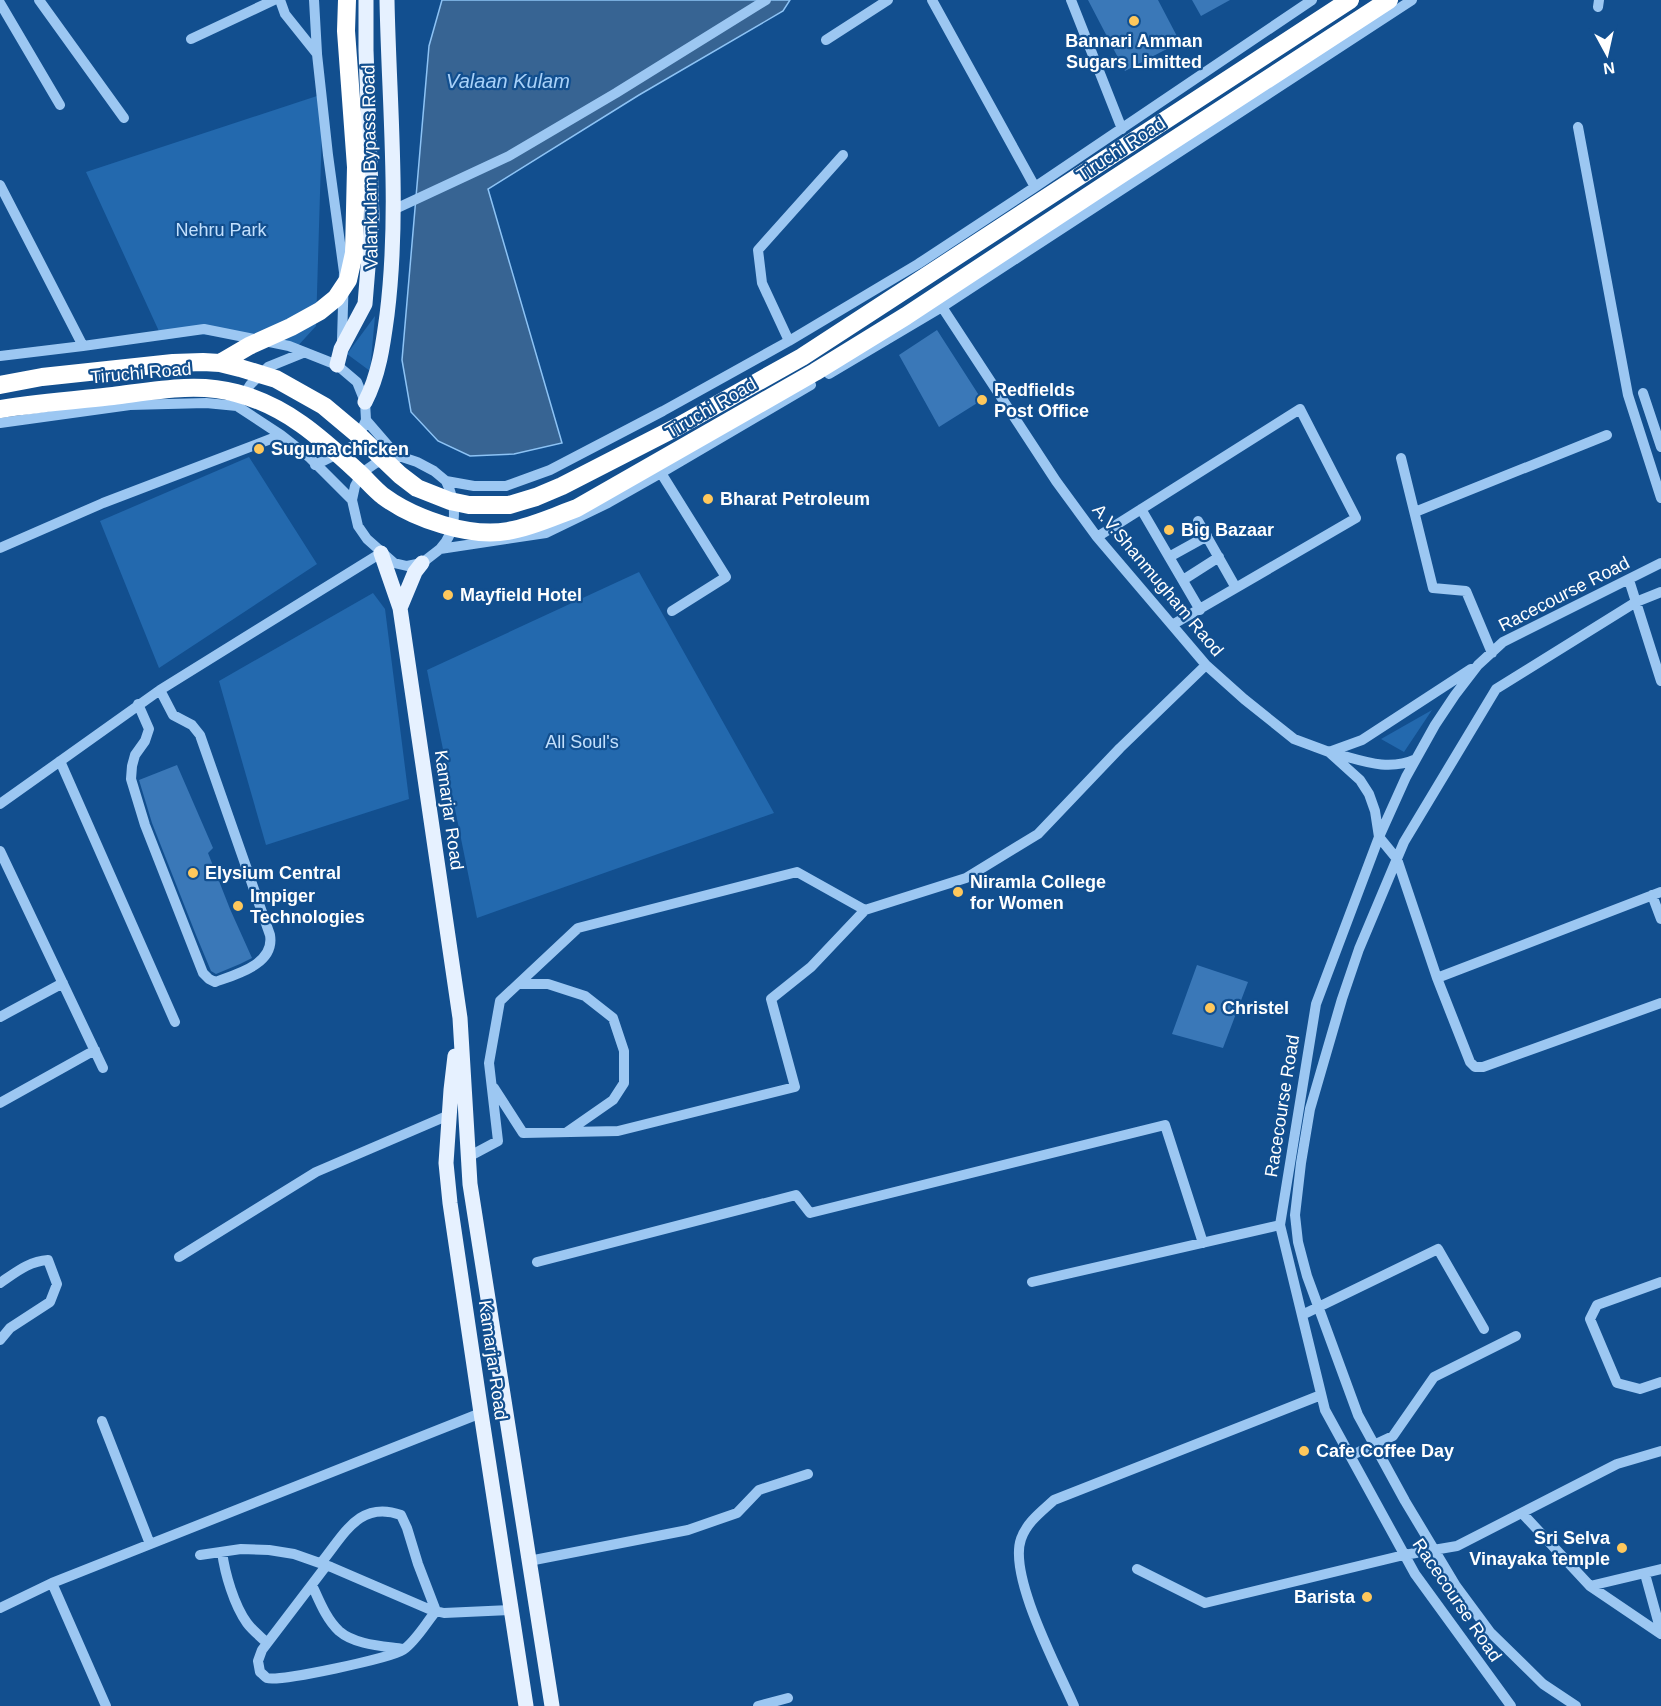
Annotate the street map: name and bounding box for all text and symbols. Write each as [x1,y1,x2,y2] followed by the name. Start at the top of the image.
[1127,14,1141,28] marker: Bannari Amman Sugars Limitted
[1577,24,1637,84] north arrow
[1065,31,1203,72] place label: Bannari Amman Sugars Limitted
[1602,59,1616,78] text: N
[358,64,382,270] street label: Valankulam Bypass Road
[446,70,570,92] water label: Valaan Kulam
[1073,113,1169,185] street label: Tiruchi Road
[175,220,268,240] park label: Nehru Park
[90,359,192,387] street label: Tiruchi Road
[662,374,760,442] street label: Tiruchi Road
[994,380,1089,421] place label: Redfields Post Office
[975,393,989,407] marker: Redfields Post Office
[271,439,409,459] place label: Suguna chicken
[252,442,266,456] marker: Suguna chicken
[720,489,870,509] place label: Bharat Petroleum
[701,492,715,506] marker: Bharat Petroleum
[1088,500,1228,660] street label: A.V.Shanmugham Raod
[1181,520,1274,540] place label: Big Bazaar
[1162,523,1176,537] marker: Big Bazaar
[1495,552,1633,636] street label: Racecourse Road
[460,585,582,605] place label: Mayfield Hotel
[441,588,455,602] marker: Mayfield Hotel
[545,732,619,752] park label: All Soul's
[431,749,467,871] street label: Kamarjar Road
[205,863,341,883] place label: Elysium Central
[186,866,200,880] marker: Elysium Central
[970,872,1106,913] place label: Niramla College for Women
[951,885,965,899] marker: Niramla College for Women
[250,886,365,927] place label: Impiger Technologies
[231,899,245,913] marker: Impiger Technologies
[1222,998,1289,1018] place label: Christel
[1203,1001,1217,1015] marker: Christel
[1261,1033,1303,1179] street label: Racecourse Road
[475,1299,511,1421] street label: Kamarjar Road
[1316,1441,1454,1461] place label: Cafe Coffee Day
[1297,1444,1311,1458] marker: Cafe Coffee Day
[1469,1528,1611,1569] place label: Sri Selva Vinayaka temple
[1408,1535,1506,1665] street label: Racecourse Road
[1615,1541,1629,1555] marker: Sri Selva Vinayaka temple
[1294,1587,1356,1607] place label: Barista
[1360,1590,1374,1604] marker: Barista

